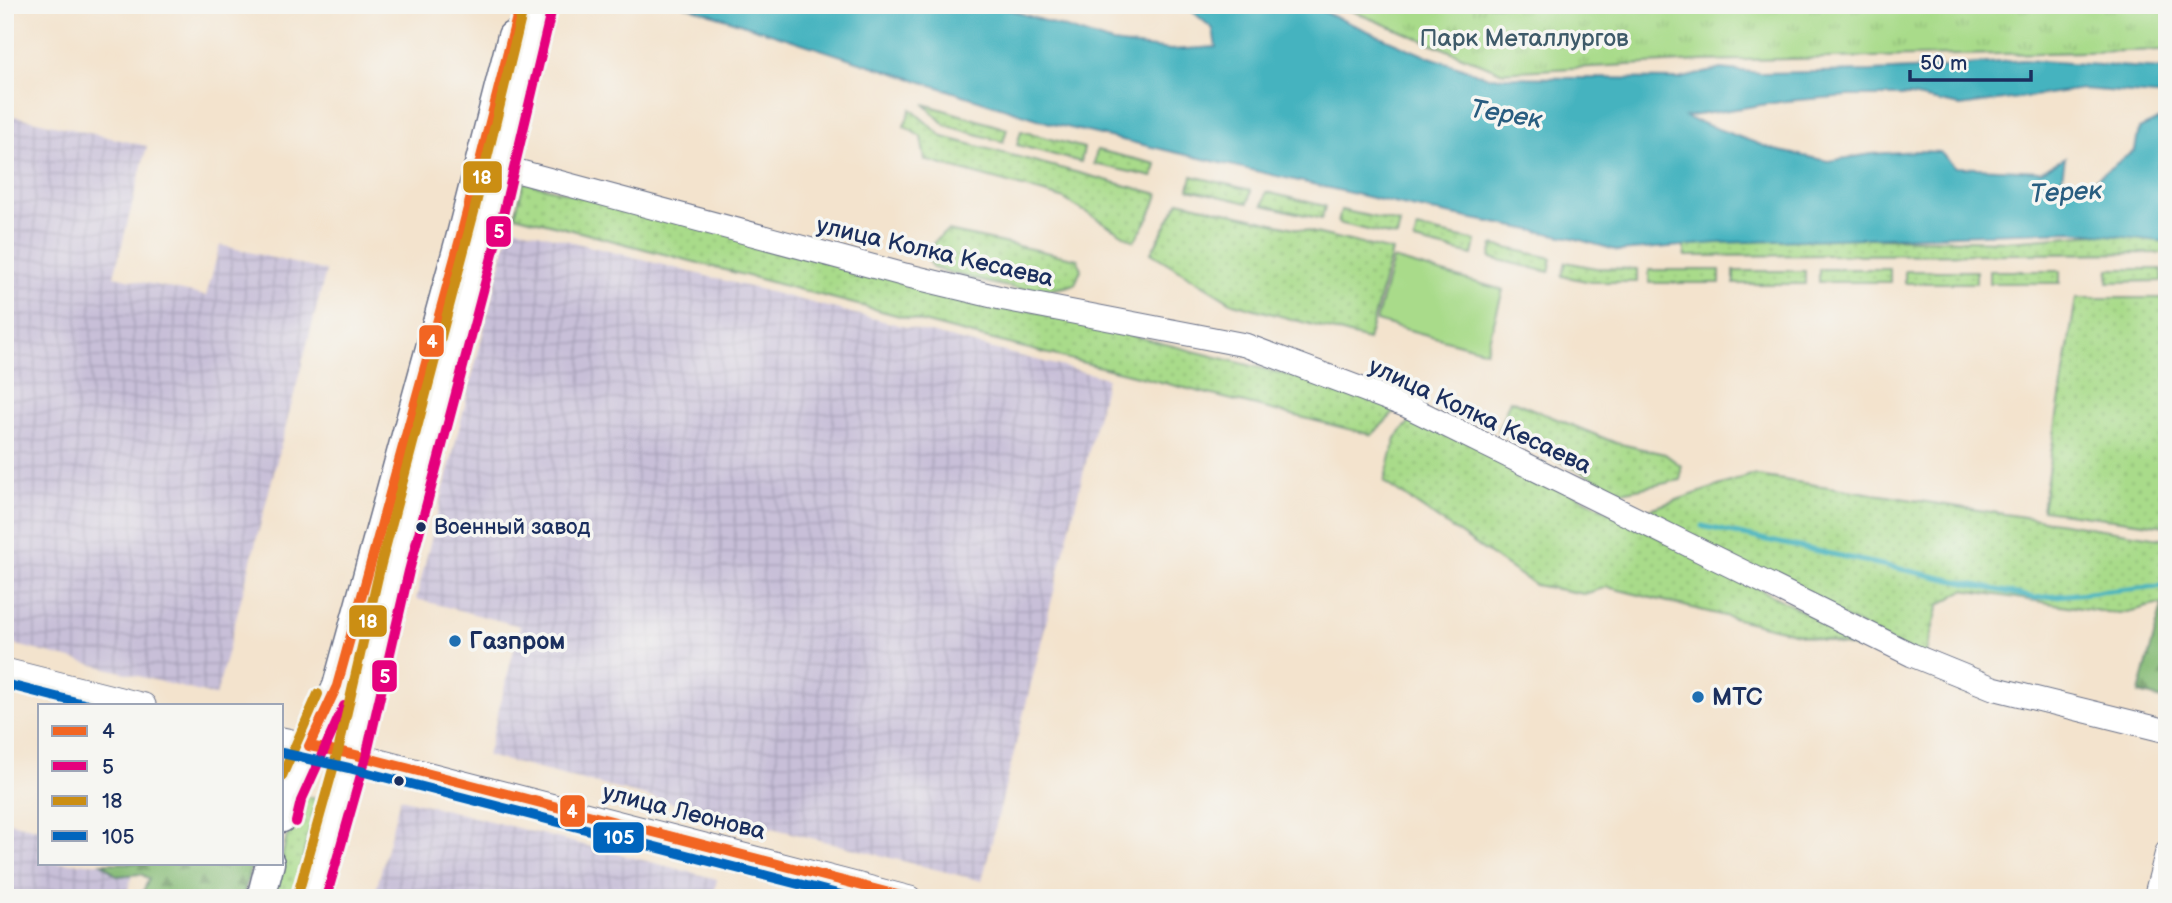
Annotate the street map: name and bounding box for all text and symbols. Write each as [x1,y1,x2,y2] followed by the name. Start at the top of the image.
[1420,24,1629,53] park label: Парк Металлургов
[1910,38,2030,82] scale bar
[1920,51,1967,76] text: 50 m
[1468,94,1544,136] water label: Терек
[462,160,503,194] line badge: 18
[472,167,492,190] text: 18
[2029,176,2103,210] water label: Терек
[814,211,1056,293] street label: улица Колка Кесаева
[485,215,512,248] line badge: 5
[494,221,505,244] text: 5
[418,324,445,358] line badge: 4
[426,331,438,354] text: 4
[1364,352,1596,480] street label: улица Колка Кесаева
[434,514,590,541] place label: Военный завод
[414,520,428,534] marker: Военный завод
[348,604,388,638] line badge: 18
[358,611,378,634] text: 18
[469,627,565,656] place label: Газпром
[447,633,463,649] marker: Газпром
[371,659,398,693] line badge: 5
[380,666,391,689] text: 5
[1712,683,1763,712] place label: МТС
[1690,689,1706,705] marker: МТС
[38,704,284,864] legend
[102,719,115,744] text: 4
[102,755,114,780] text: 5
[392,774,406,788] unlabelled marker
[600,778,768,846] street label: улица Леонова
[102,789,122,814] text: 18
[559,794,586,828] line badge: 4
[566,801,578,824] text: 4
[592,821,645,854] line badge: 105
[102,825,135,850] text: 105
[604,827,634,850] text: 105

